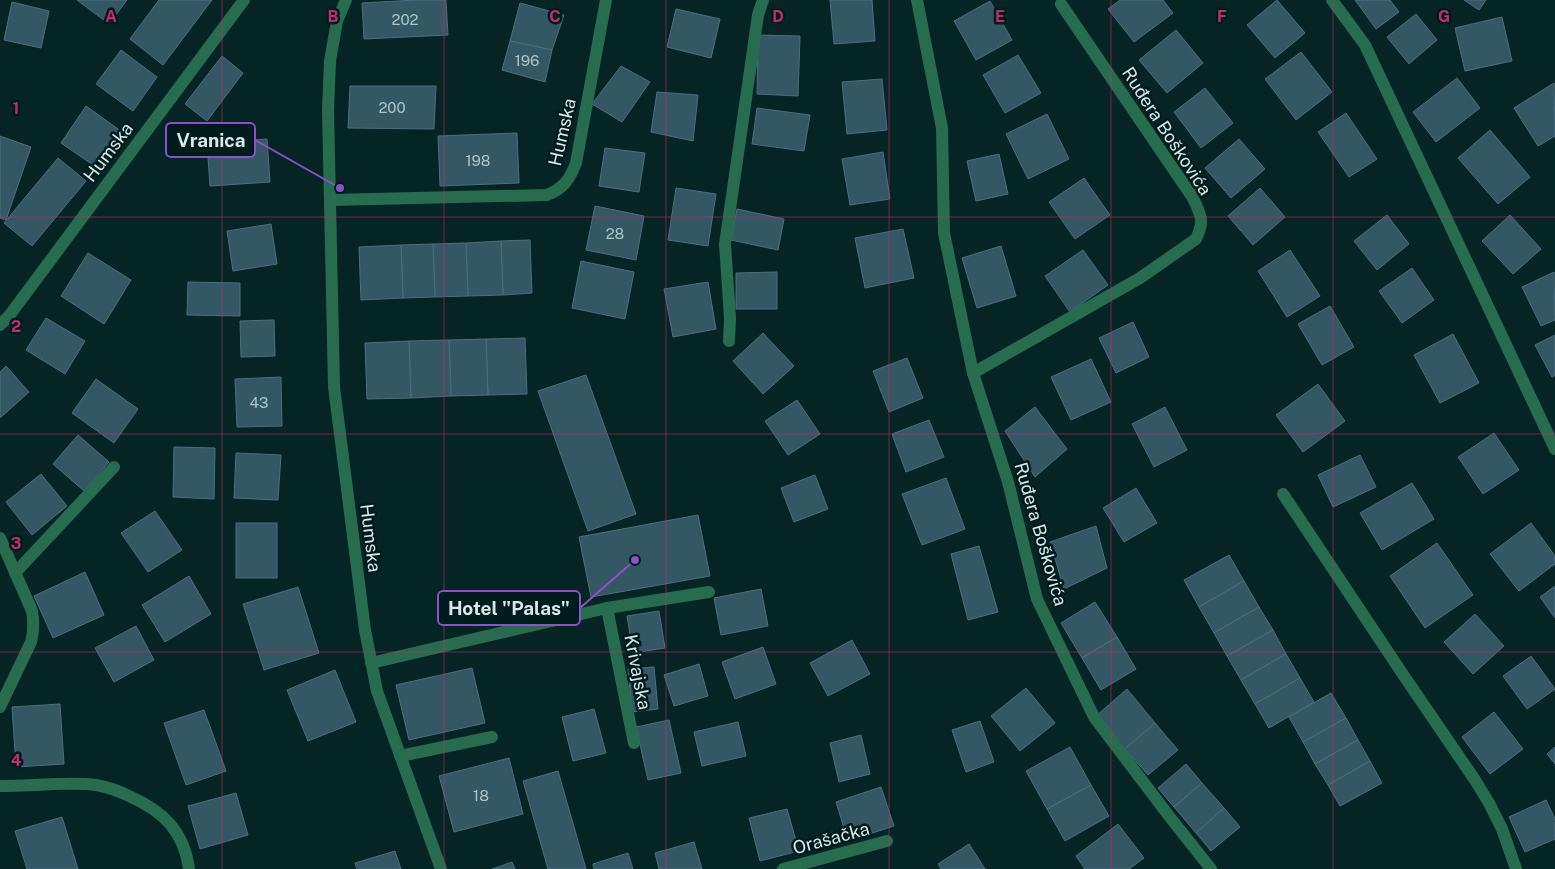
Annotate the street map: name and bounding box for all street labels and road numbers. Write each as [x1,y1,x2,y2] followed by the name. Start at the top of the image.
[1118,63,1216,199] street label: Ruđera Boškovića
[544,96,580,168] street label: Humska
[79,118,137,186] street label: Humska
[1010,460,1072,608] street label: Ruđera Boškovića
[356,503,386,573] street label: Humska
[620,633,656,711] street label: Krivajska
[790,818,872,858] street label: Orašačka

